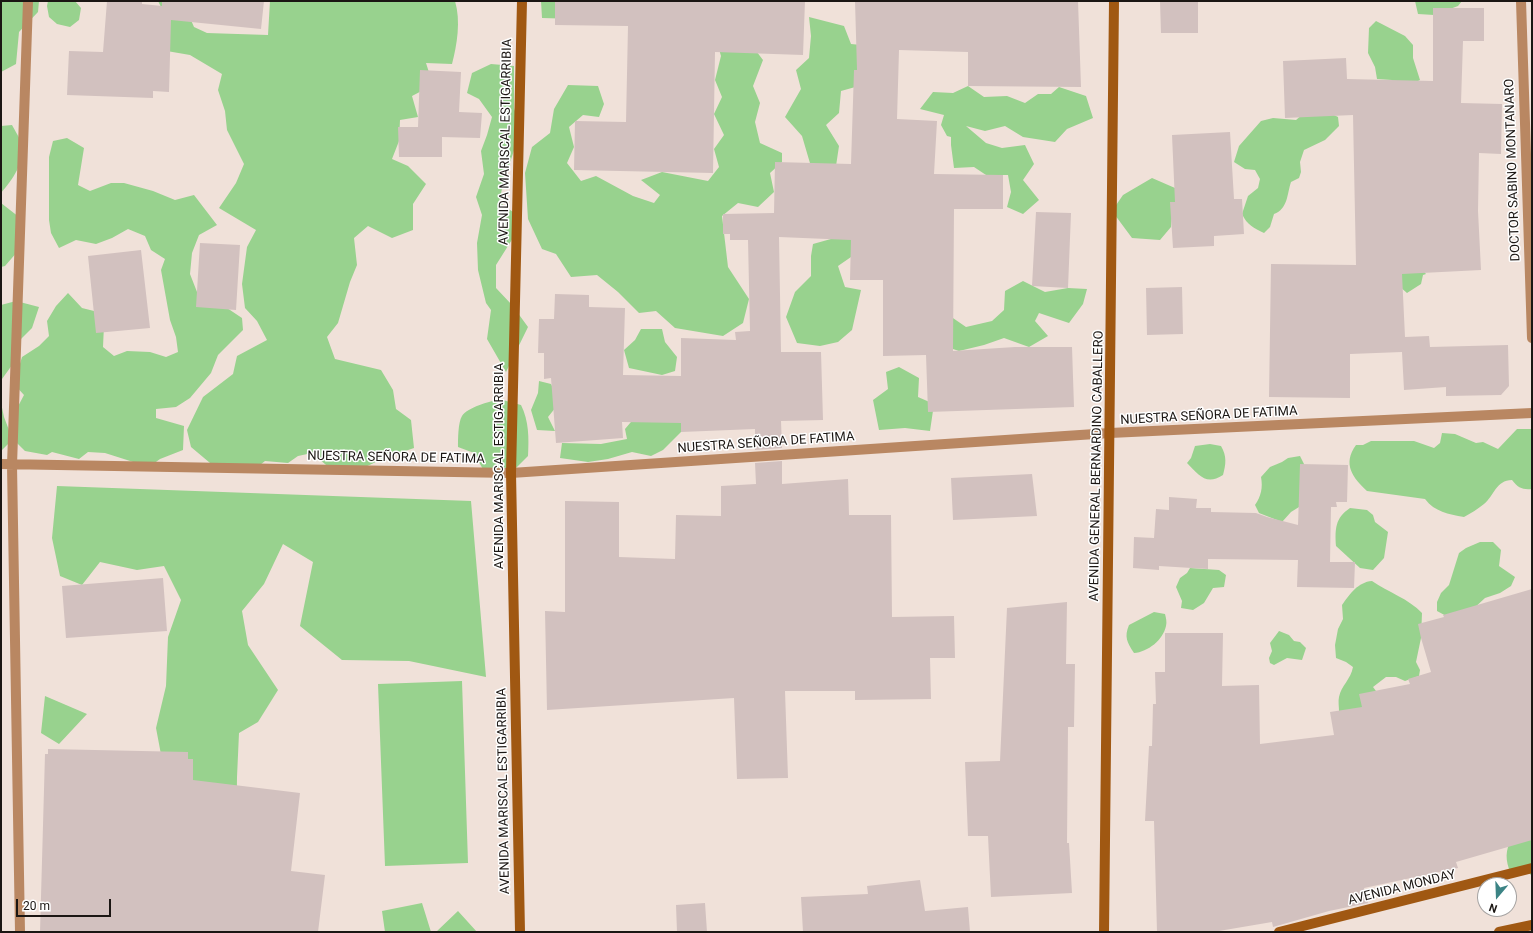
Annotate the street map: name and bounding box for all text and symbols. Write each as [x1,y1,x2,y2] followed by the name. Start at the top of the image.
[496,39,516,245] street label: AVENIDA MARISCAL ESTIGARRIBIA
[1502,78,1524,262] street label: DOCTOR SABINO MONTANARO
[1087,330,1107,602] street label: AVENIDA GENERAL BERNARDINO CABALLERO
[492,363,508,569] street label: AVENIDA MARISCAL ESTIGARRIBIA
[1120,404,1298,428] street label: NUESTRA SEÑORA DE FATIMA
[677,429,855,457] street label: NUESTRA SEÑORA DE FATIMA
[307,449,485,467] street label: NUESTRA SEÑORA DE FATIMA
[494,688,514,894] street label: AVENIDA MARISCAL ESTIGARRIBIA
[1347,867,1457,909] street label: AVENIDA MONDAY
[1477,877,1517,917] north arrow
[18,891,113,917] scale bar
[23,899,50,913] text: 20 m
[1487,900,1499,915] text: N

